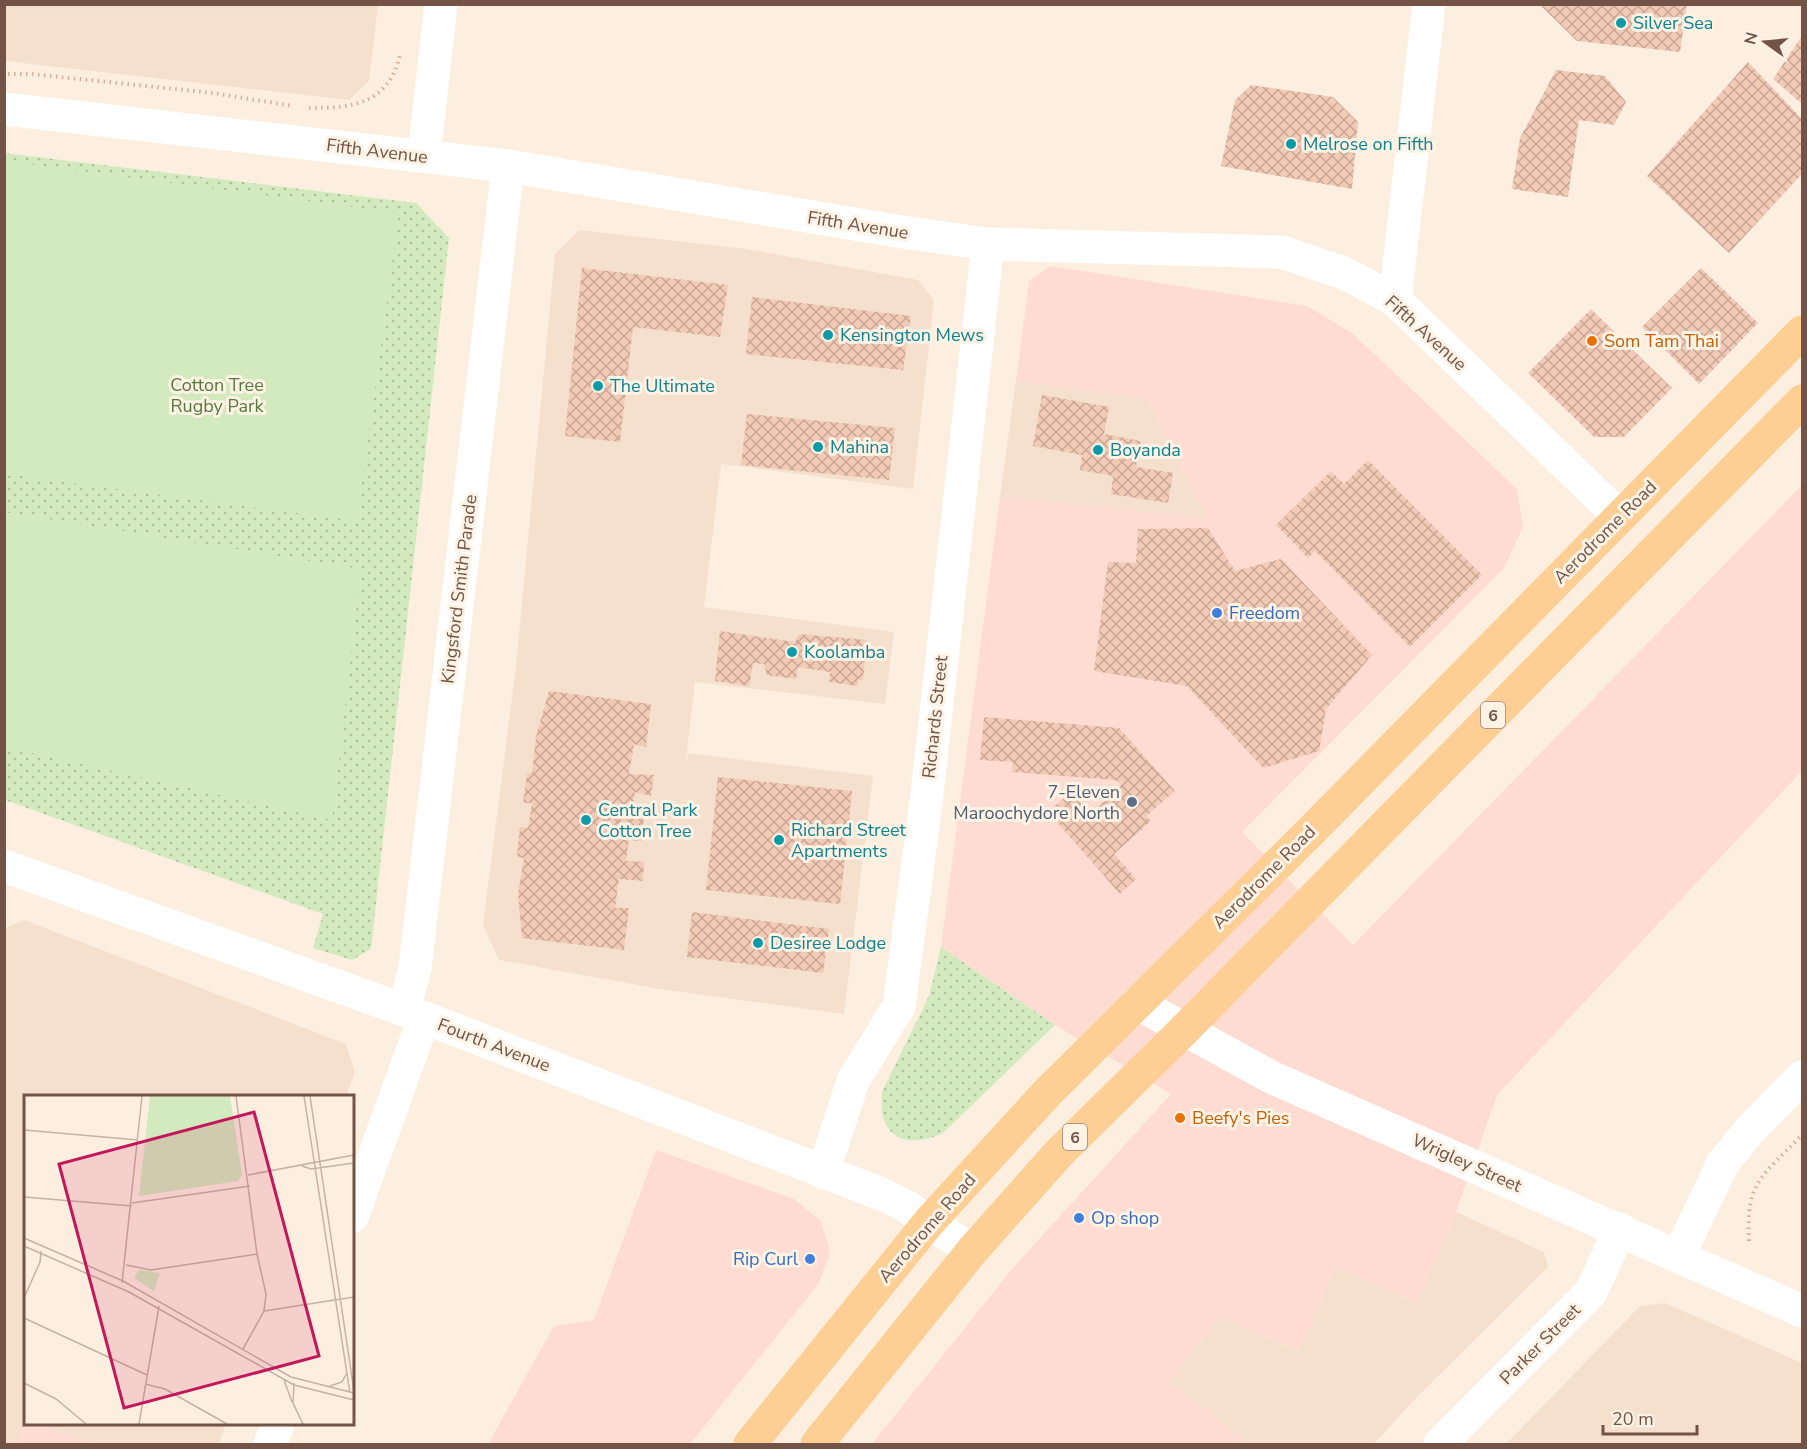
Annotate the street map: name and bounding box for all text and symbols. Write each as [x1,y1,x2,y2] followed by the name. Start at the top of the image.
[1633,11,1713,35] place label: Silver Sea
[1735,12,1795,72] north arrow
[1614,16,1628,30] marker: Silver Sea
[1739,30,1764,47] text: N
[1303,132,1433,156] place label: Melrose on Fifth
[325,133,429,169] street label: Fifth Avenue
[1284,137,1298,151] marker: Melrose on Fifth
[806,205,910,245] street label: Fifth Avenue
[1380,290,1472,376] street label: Fifth Avenue
[840,323,984,347] place label: Kensington Mews
[821,328,835,342] marker: Kensington Mews
[1604,329,1719,353] place label: Som Tam Thai
[1585,334,1599,348] marker: Som Tam Thai
[170,373,264,418] park label: Cotton Tree Rugby Park
[610,374,715,398] place label: The Ultimate
[591,379,605,393] marker: The Ultimate
[830,435,889,459] place label: Mahina
[1110,438,1181,462] place label: Boyanda
[811,440,825,454] marker: Mahina
[1091,443,1105,457] marker: Boyanda
[1548,475,1662,589] street label: Aerodrome Road
[435,493,483,685] street label: Kingsford Smith Parade
[1229,601,1300,625] place label: Freedom
[1210,606,1224,620] marker: Freedom
[804,640,885,664] place label: Koolamba
[785,645,799,659] marker: Koolamba
[917,654,953,780] street label: Richards Street
[1481,702,1505,728] road number: 6
[953,780,1120,825] place label: 7-Eleven Maroochydore North
[1125,795,1139,809] marker: 7-Eleven Maroochydore North
[598,798,698,843] place label: Central Park Cotton Tree
[579,813,593,827] marker: Central Park Cotton Tree
[791,818,907,863] place label: Richard Street Apartments
[1207,820,1321,934] street label: Aerodrome Road
[772,833,786,847] marker: Richard Street Apartments
[770,931,886,955] place label: Desiree Lodge
[751,936,765,950] marker: Desiree Lodge
[434,1012,554,1078] street label: Fourth Avenue
[24,1095,354,1425] inset map
[1192,1106,1290,1130] place label: Beefy's Pies
[1173,1111,1187,1125] marker: Beefy's Pies
[1063,1124,1087,1150] road number: 6
[1408,1128,1526,1198] street label: Wrigley Street
[873,1168,981,1288] street label: Aerodrome Road
[1091,1206,1159,1230] place label: Op shop
[1072,1211,1086,1225] marker: Op shop
[733,1247,799,1271] place label: Rip Curl
[803,1252,817,1266] marker: Rip Curl
[1494,1298,1586,1390] street label: Parker Street
[1603,1398,1698,1436] scale bar
[1612,1407,1654,1431] text: 20 m

